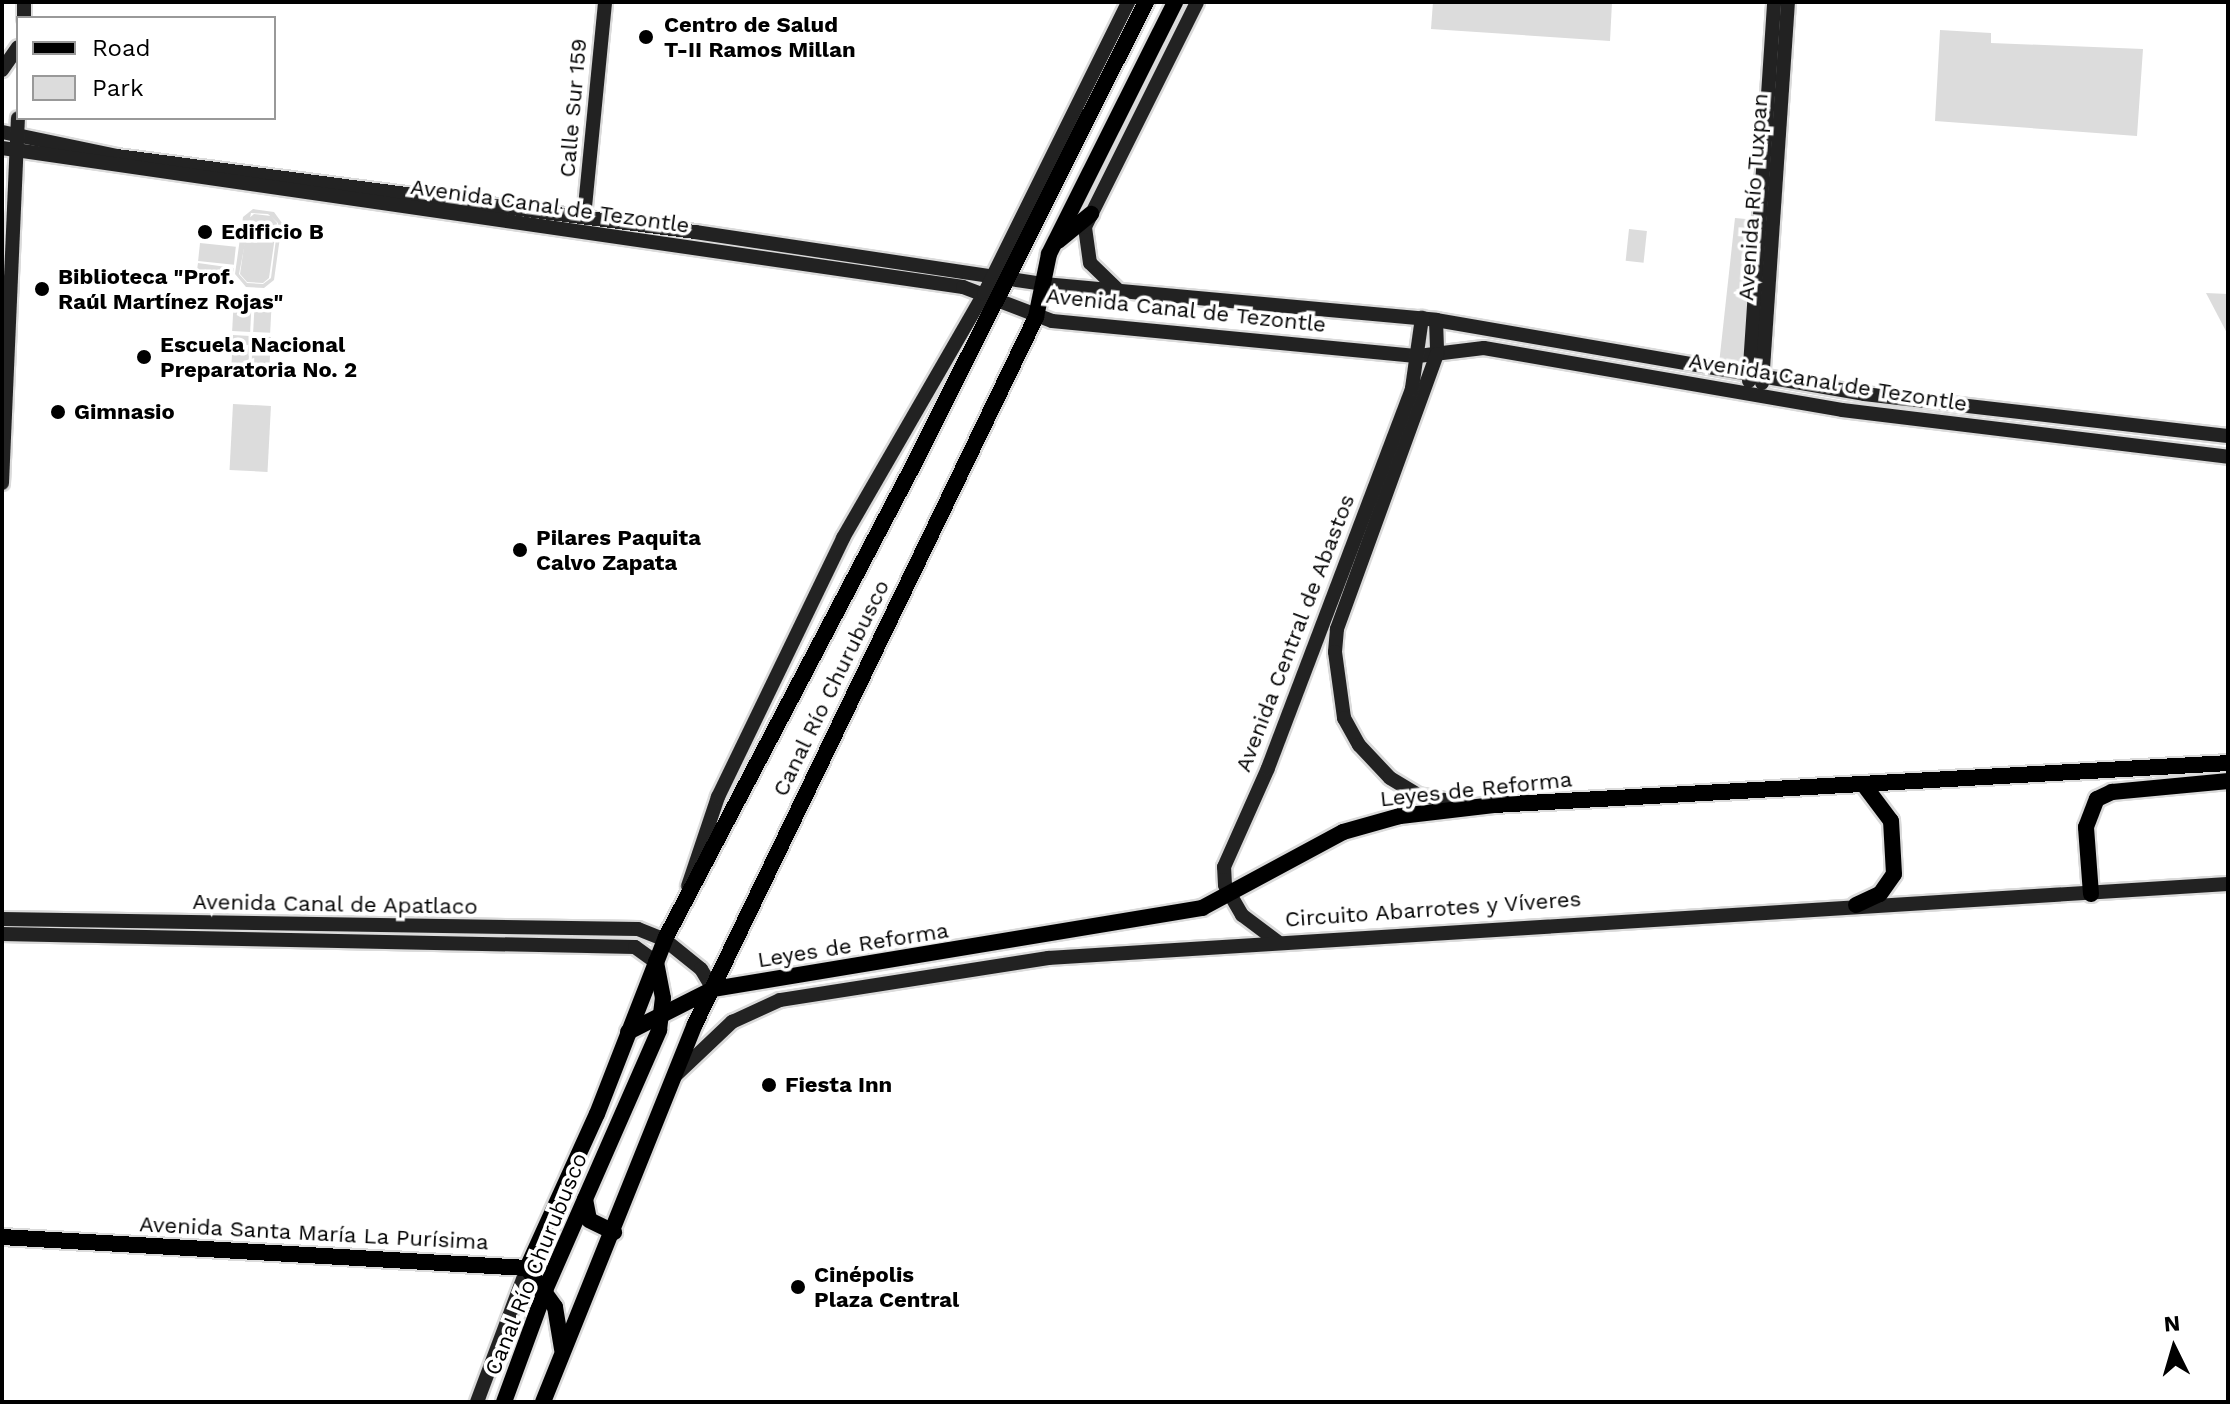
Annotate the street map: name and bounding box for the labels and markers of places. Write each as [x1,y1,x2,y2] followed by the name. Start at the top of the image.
[664,11,856,62] place label: Centro de Salud T-II Ramos Millan
[635,26,657,48] marker: Centro de Salud T-II Ramos Millan
[221,219,324,245] place label: Edificio B
[196,223,214,241] marker: Edificio B
[58,263,284,314] place label: Biblioteca "Prof. Raúl Martínez Rojas"
[33,280,51,298] marker: Biblioteca "Prof. Raúl Martínez Rojas"
[160,331,357,382] place label: Escuela Nacional Preparatoria No. 2
[135,348,153,366] marker: Escuela Nacional Preparatoria No. 2
[74,399,175,425] place label: Gimnasio
[49,403,67,421] marker: Gimnasio
[536,524,701,576] place label: Pilares Paquita Calvo Zapata
[511,541,529,559] marker: Pilares Paquita Calvo Zapata
[785,1072,892,1098] place label: Fiesta Inn
[760,1076,778,1094] marker: Fiesta Inn
[814,1261,959,1312] place label: Cinépolis Plaza Central
[789,1278,807,1296] marker: Cinépolis Plaza Central

